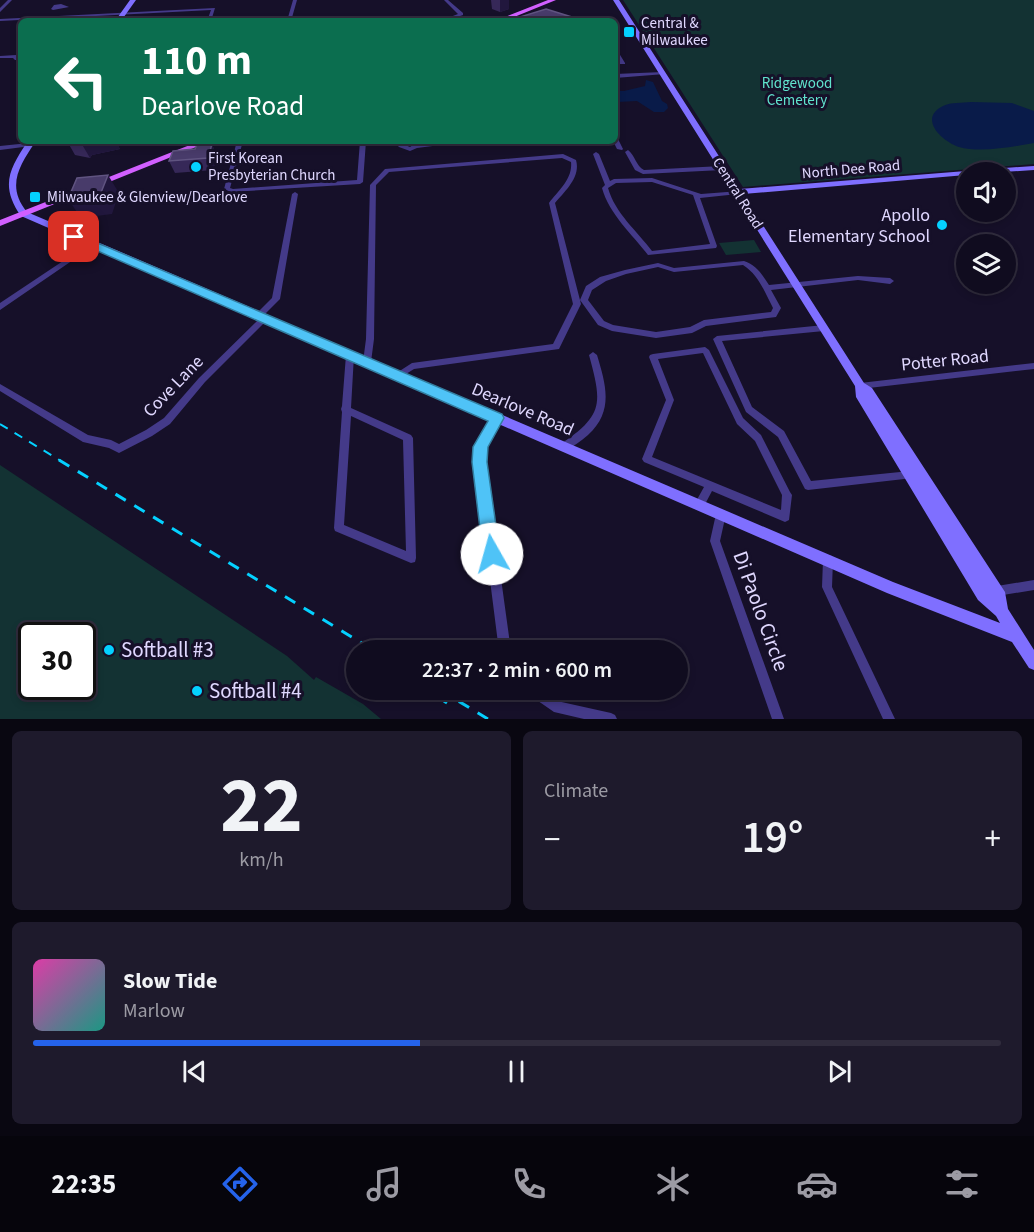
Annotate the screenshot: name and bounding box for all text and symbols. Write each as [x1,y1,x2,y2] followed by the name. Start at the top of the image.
[641,13,708,51] place label: Central & Milwaukee
[622,25,636,39] marker: Central & Milwaukee
[141,31,252,91] text: 110 m
[42,42,120,120] icon: left
[762,73,832,111] park label: Ridgewood Cemetery
[141,87,304,126] text: Dearlove Road
[208,148,335,186] place label: First Korean Presbyterian Church
[707,153,768,233] street label: Central Road
[801,155,901,184] street label: North Dee Road
[189,160,203,174] marker: First Korean Presbyterian Church
[956,162,1016,294] map controls
[956,162,1016,222] button: sound
[47,187,247,208] place label: Milwaukee & Glenview/Dearlove
[28,190,42,204] marker: Milwaukee & Glenview/Dearlove
[788,203,930,249] place label: Apollo Elementary School
[48,211,99,262] pin
[935,218,949,232] marker: Apollo Elementary School
[57,220,90,253] icon: arrive
[956,234,1016,294] button: layers
[900,343,990,378] street label: Potter Road
[137,350,209,423] street label: Cove Lane
[468,377,578,442] street label: Dearlove Road
[460,522,524,586] position arrow
[725,547,797,675] street label: Di Paolo Circle
[18,622,96,700] speed limit sign: 30
[121,635,214,665] place label: Softball #3
[102,643,116,657] marker: Softball #3
[422,654,612,686] text: 22:37 · 2 min · 600 m
[209,676,302,706] place label: Softball #4
[190,684,204,698] marker: Softball #4
[220,751,303,862] text: 22
[544,777,608,805] text: Climate
[742,806,803,870] text: 19°
[544,816,560,863] text: −
[985,816,1001,863] text: +
[239,846,284,874] text: km/h
[123,965,217,997] text: Slow Tide
[123,997,185,1025] text: Marlow
[178,1055,211,1088] icon: previous
[500,1055,533,1088] icon: pause
[823,1055,856,1088] icon: next
[219,1163,261,1205] icon: directions
[363,1163,405,1205] icon: music
[508,1163,550,1205] icon: phone
[652,1163,694,1205] icon: climate
[796,1163,838,1205] icon: car
[941,1163,983,1205] icon: filters
[51,1165,116,1204] text: 22:35

